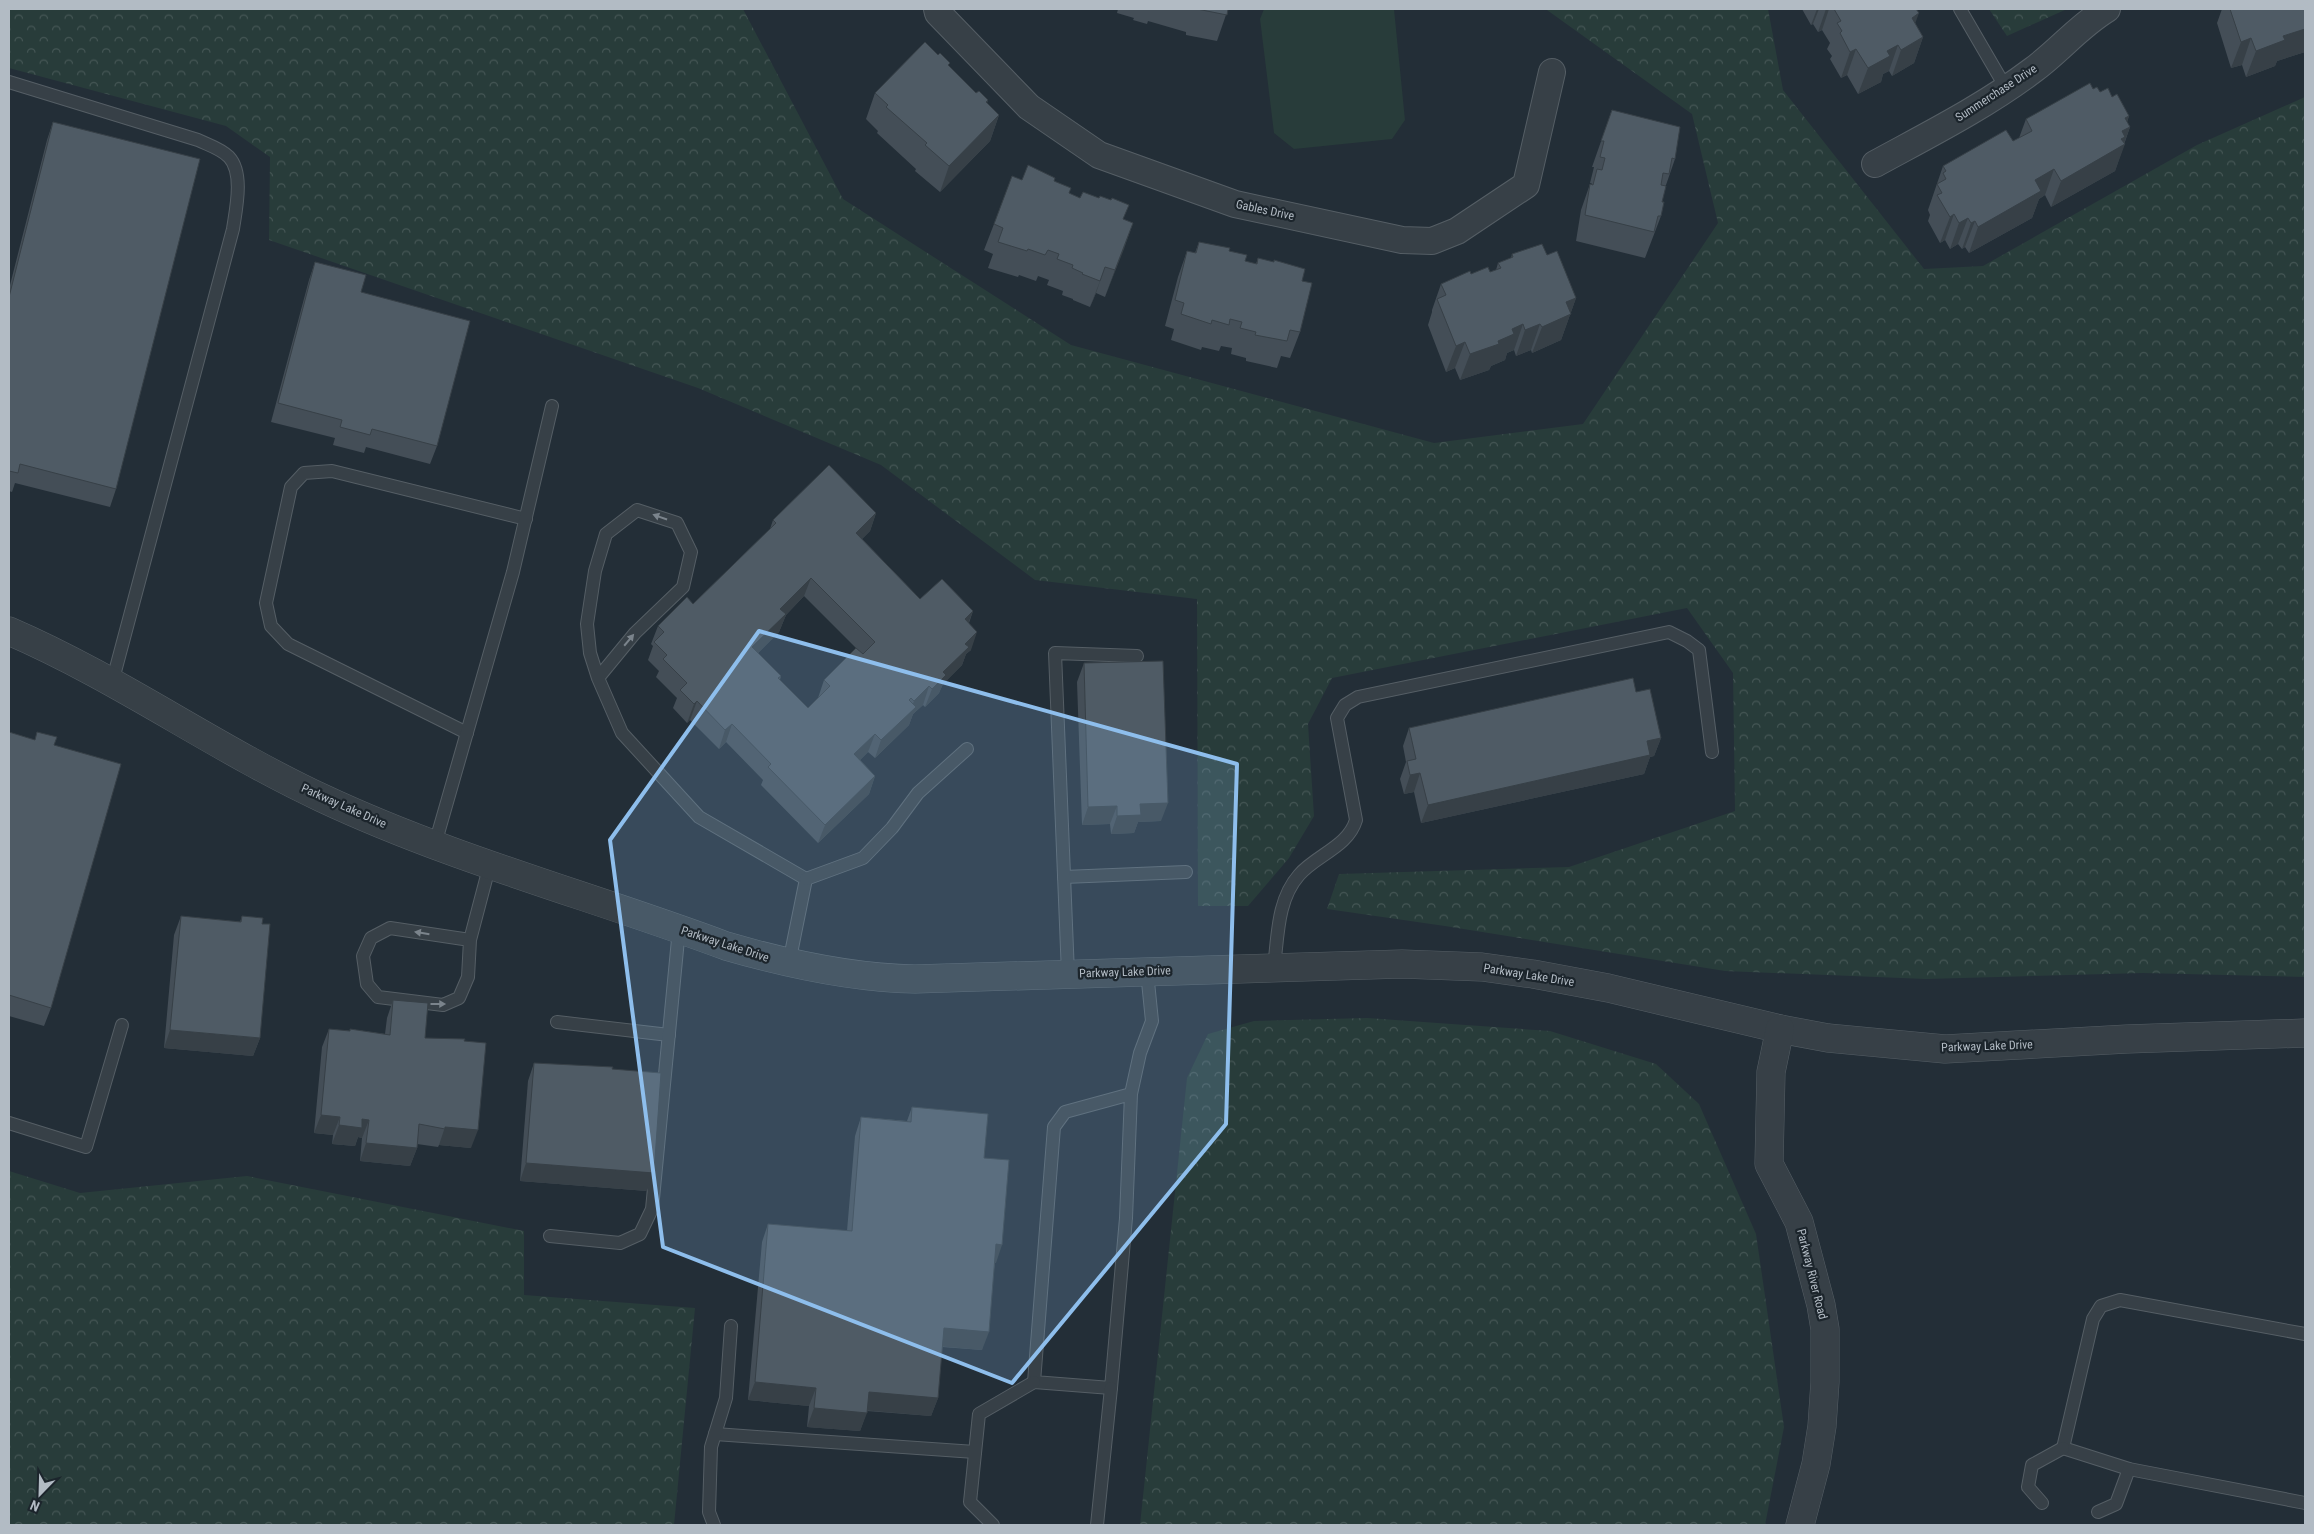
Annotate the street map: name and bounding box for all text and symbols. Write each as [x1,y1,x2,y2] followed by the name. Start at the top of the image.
[1953,61,2040,125] street label: Summerchase Drive
[1235,197,1296,223] street label: Gables Drive
[652,513,667,520] one-way arrow
[623,634,634,647] one-way arrow
[299,781,389,831] street label: Parkway Lake Drive
[679,923,771,965] street label: Parkway Lake Drive
[414,928,430,936] one-way arrow
[1483,961,1576,989] street label: Parkway Lake Drive
[1079,963,1171,981] street label: Parkway Lake Drive
[430,1000,446,1008] one-way arrow
[1941,1037,2033,1055] street label: Parkway Lake Drive
[1794,1227,1830,1321] street label: Parkway River Road
[15,1469,65,1519] north arrow
[28,1497,42,1515] text: N

